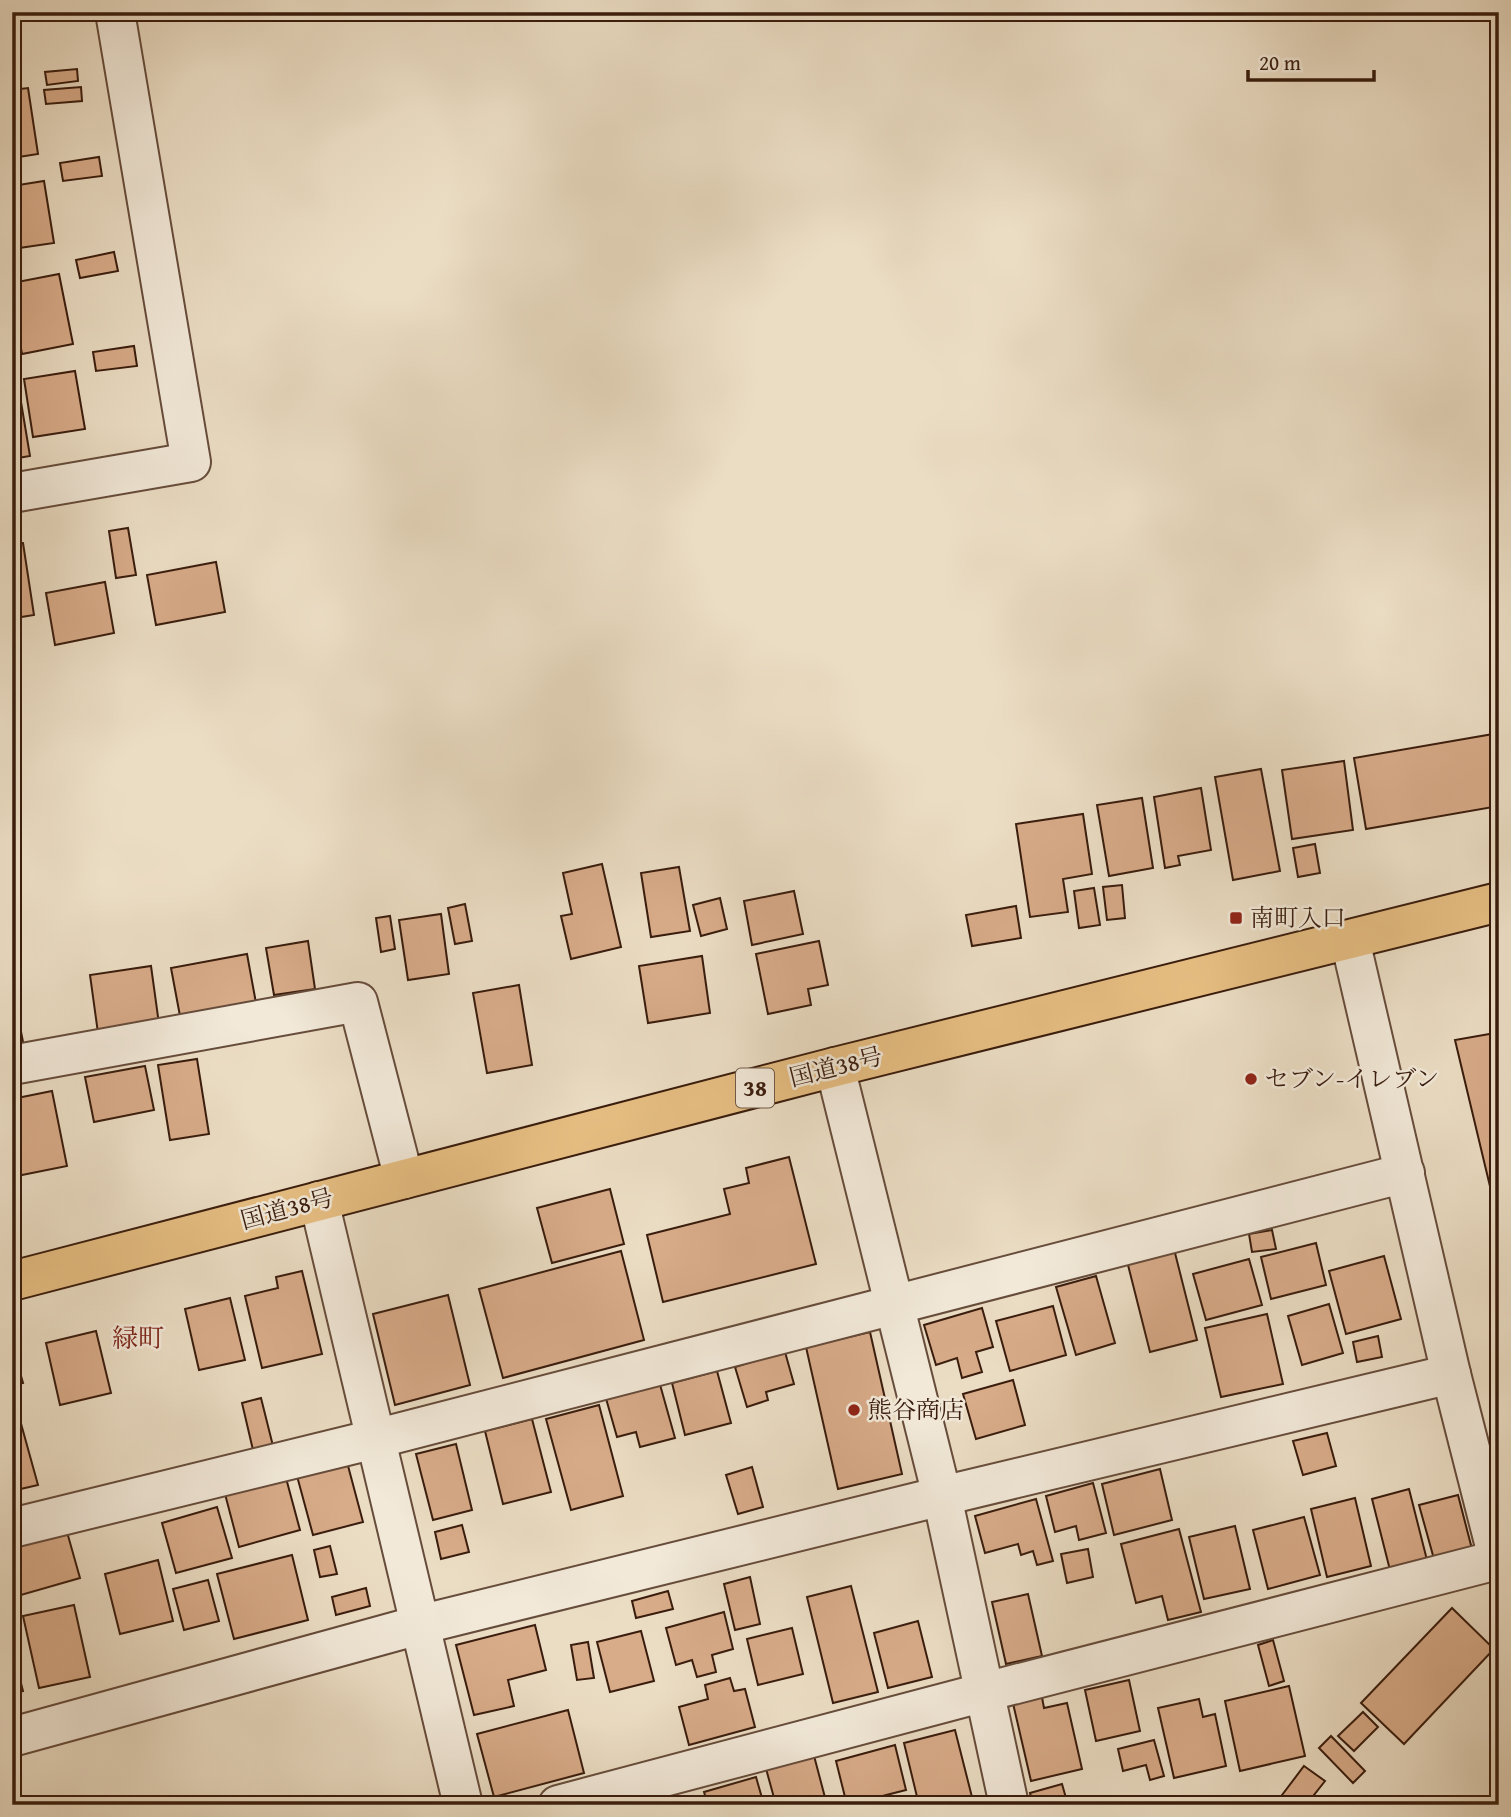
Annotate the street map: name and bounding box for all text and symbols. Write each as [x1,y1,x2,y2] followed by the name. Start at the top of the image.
[1248,38,1374,82] scale bar
[1259,47,1301,78] text: 20 m
[1250,900,1346,935] place label: 南町入口
[1228,910,1244,926] marker: 南町入口
[786,1038,886,1095] street label: 国道38号
[1265,1061,1439,1096] place label: セブン-イレブン
[736,1068,774,1107] road number: 38
[1243,1071,1259,1087] marker: セブン-イレブン
[236,1179,337,1238] street label: 国道38号
[112,1318,164,1357] district label: 緑町
[868,1392,964,1427] place label: 熊谷商店
[846,1402,862,1418] marker: 熊谷商店

